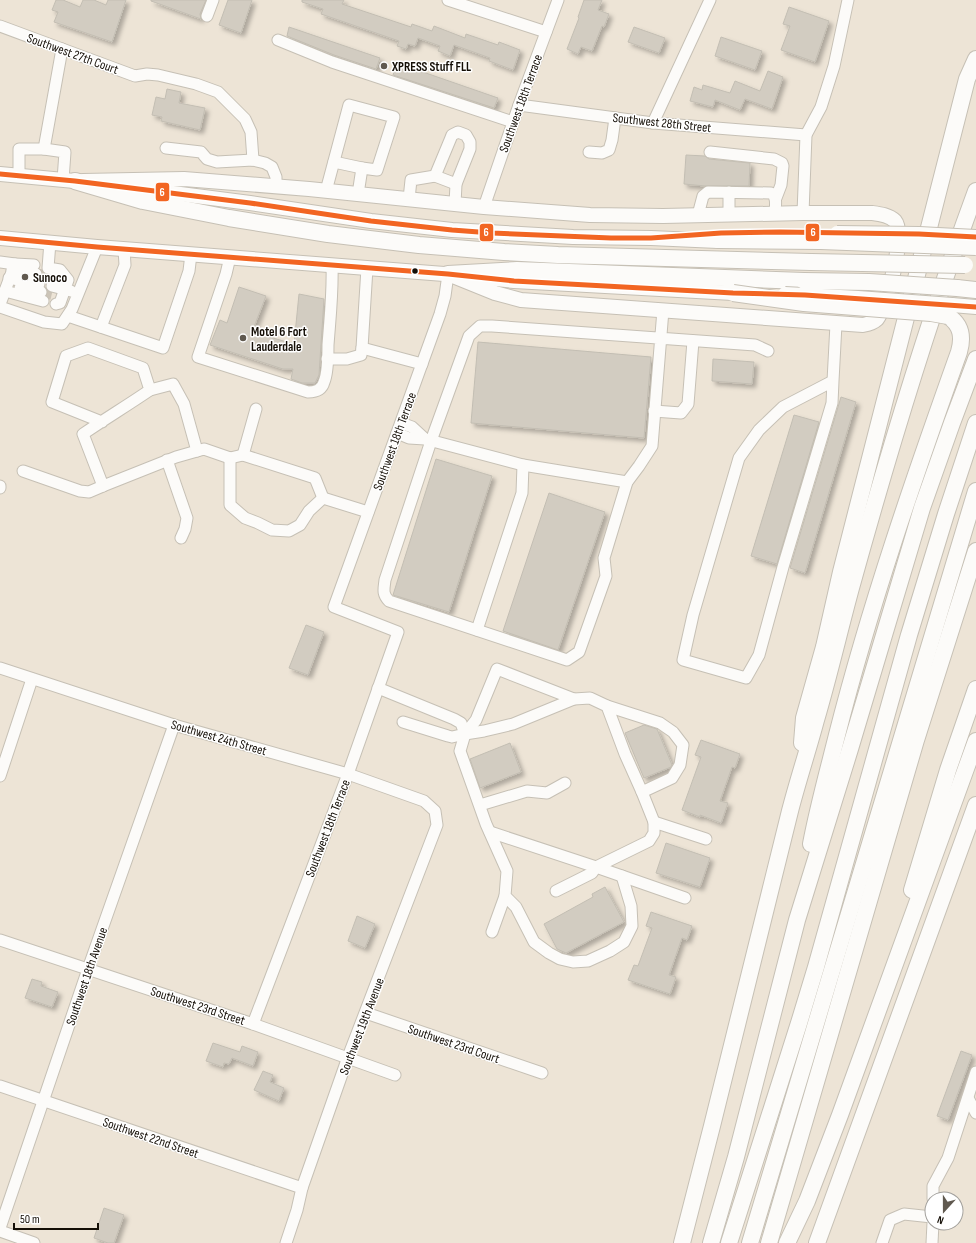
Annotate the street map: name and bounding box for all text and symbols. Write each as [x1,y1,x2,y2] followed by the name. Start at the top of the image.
[25,30,121,78] street label: Southwest 27th Court
[496,52,546,155] street label: Southwest 18th Terrace
[391,59,471,75] place label: XPRESS Stuff FLL
[379,61,389,71] marker: XPRESS Stuff FLL
[612,110,712,136] street label: Southwest 28th Street
[155,182,170,202] line badge: 6
[159,186,165,199] text: 6
[479,223,494,242] line badge: 6
[805,223,820,242] line badge: 6
[483,226,489,239] text: 6
[810,226,816,239] text: 6
[410,266,420,276] unlabelled marker
[33,270,67,286] place label: Sunoco
[20,272,30,282] marker: Sunoco
[251,324,308,355] place label: Motel 6 Fort Lauderdale
[238,333,248,343] marker: Motel 6 Fort Lauderdale
[370,390,420,493] street label: Southwest 18th Terrace
[169,717,268,759] street label: Southwest 24th Street
[302,777,354,879] street label: Southwest 18th Terrace
[63,925,111,1027] street label: Southwest 18th Avenue
[336,975,388,1077] street label: Southwest 19th Avenue
[148,983,247,1029] street label: Southwest 23rd Street
[406,1021,502,1067] street label: Southwest 23rd Court
[101,1114,201,1162] street label: Southwest 22nd Street
[924,1191,964,1231] north arrow
[14,1205,98,1231] scale bar
[20,1212,40,1227] text: 50 m
[935,1213,946,1227] text: N

